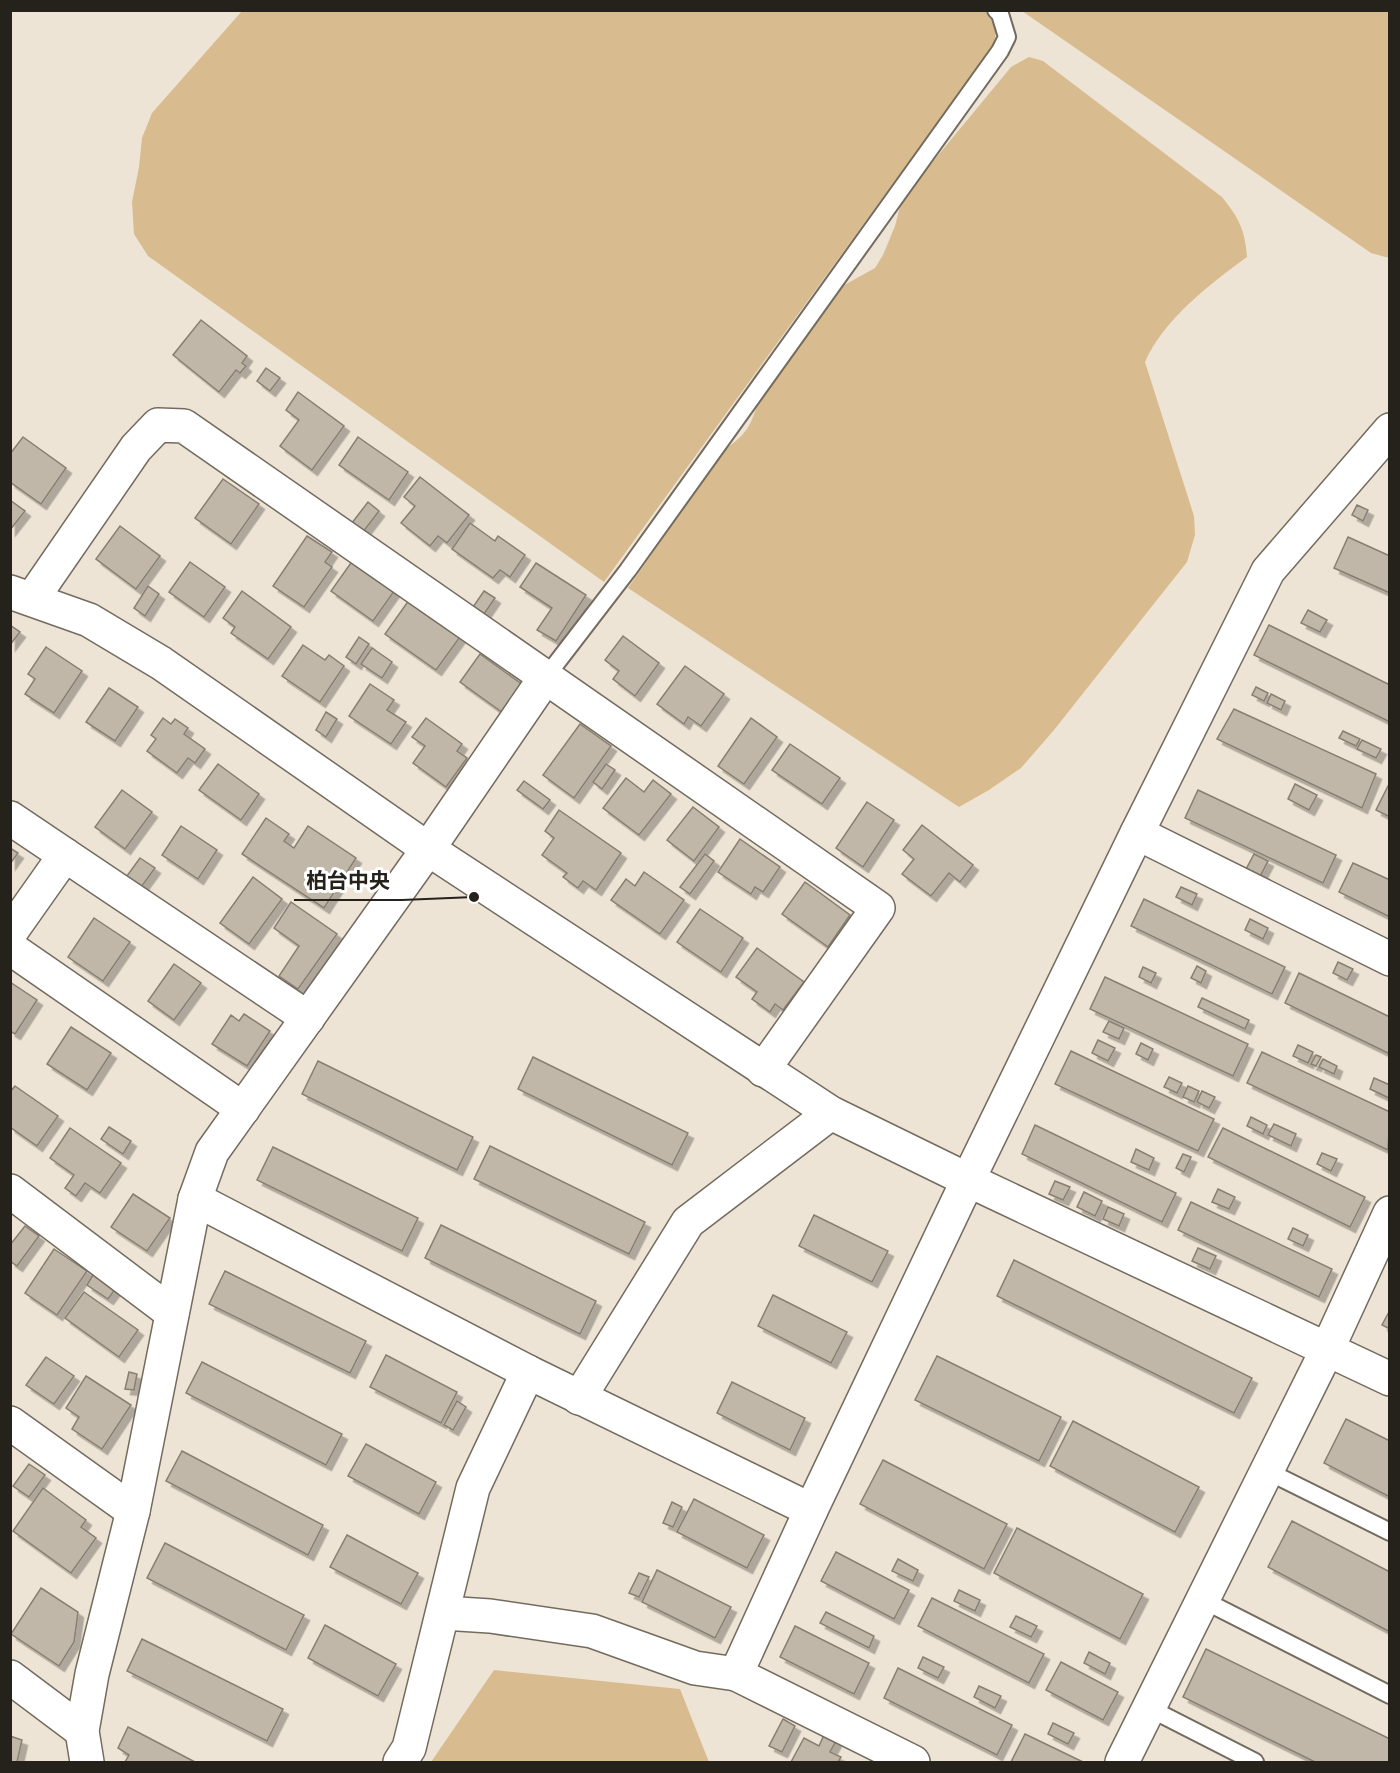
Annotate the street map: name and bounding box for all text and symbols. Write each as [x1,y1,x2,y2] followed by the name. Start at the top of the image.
[294,861,402,900] callout: 柏台中央
[306,865,390,893] text: 柏台中央

